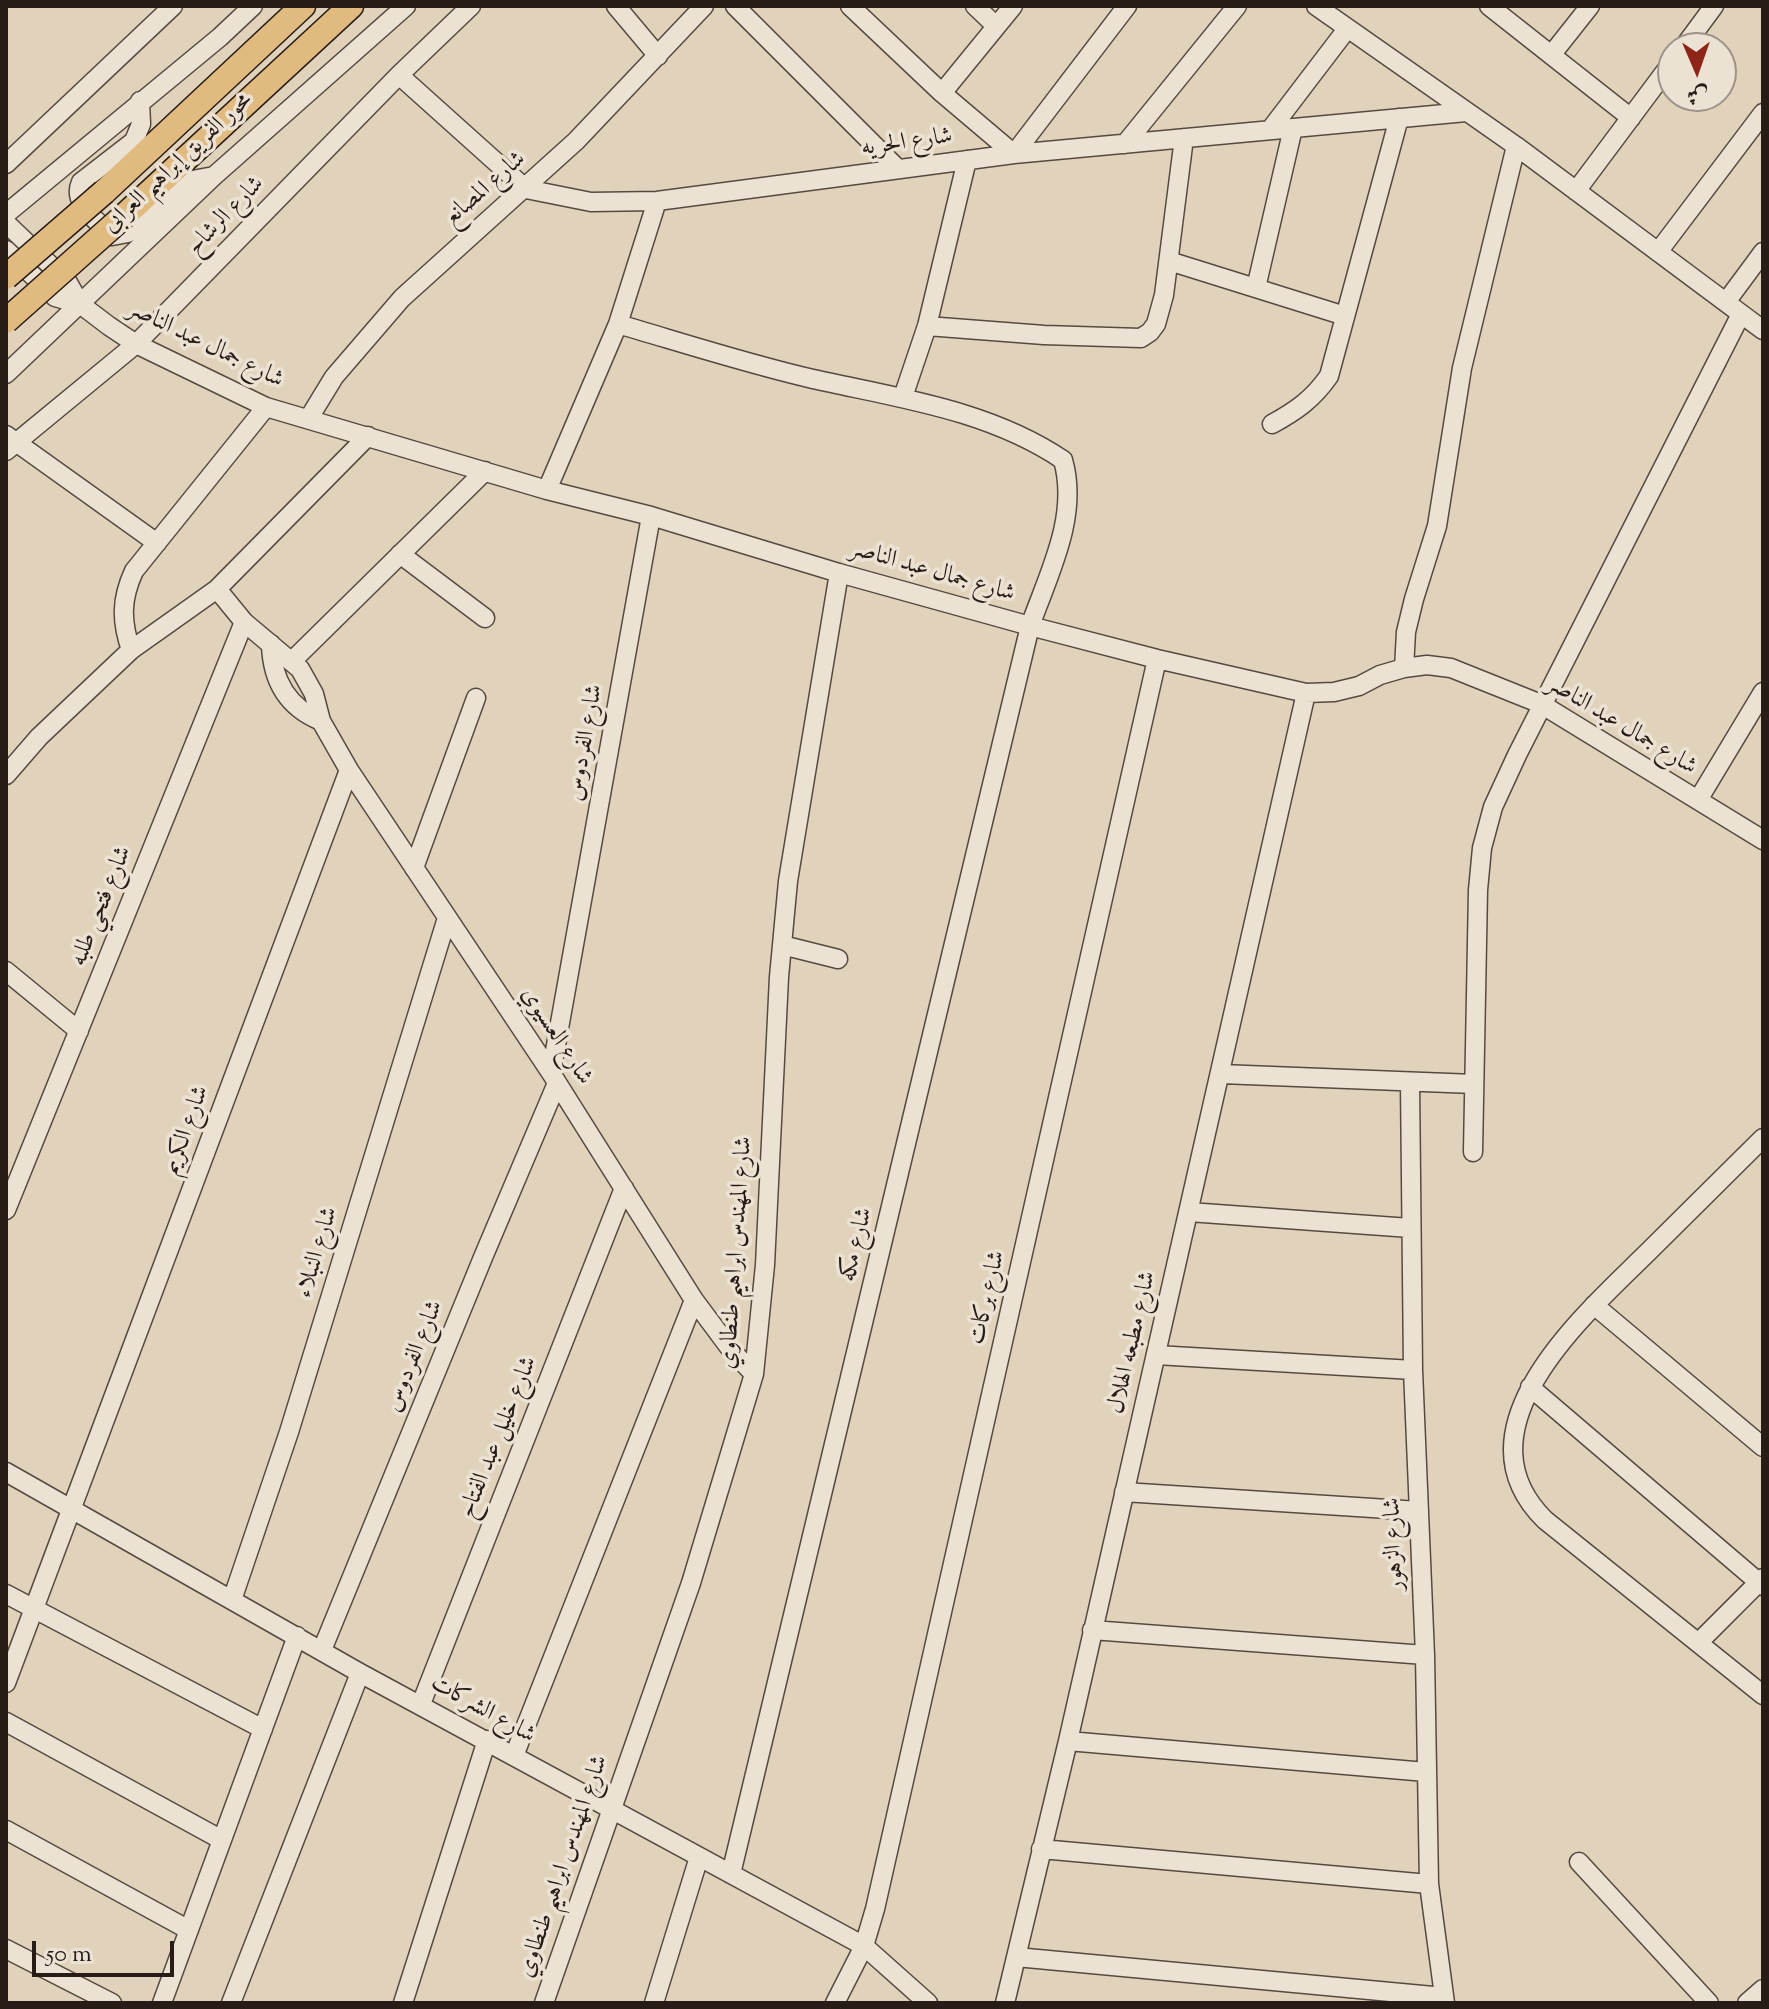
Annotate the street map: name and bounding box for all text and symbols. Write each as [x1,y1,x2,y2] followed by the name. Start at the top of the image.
[1657,32,1737,112] north arrow
[1686,78,1709,110] text: ش
[98,87,260,241] street label: محور الفريق إبراهيم العرابى
[859,123,955,165] street label: شارع الحريه
[439,146,533,234] street label: شارع المصانع
[182,171,272,263] street label: شارع الرشاح
[122,296,288,396] street label: شارع جمال عبد الناصر
[846,536,1018,610] street label: شارع جمال عبد الناصر
[1541,671,1701,783] street label: شارع جمال عبد الناصر
[563,683,611,803] street label: شارع الفردوس
[66,843,140,971] street label: شارع فتحي طلبه
[513,983,597,1091] street label: شارع العسيوي
[159,1083,217,1179] street label: شارع الكريم
[715,1136,761,1370] street label: شارع المهندس ابراهيم طنطاوي
[292,1204,346,1302] street label: شارع النبلاء
[835,1205,881,1285] street label: شارع مكه
[964,1248,1014,1348] street label: شارع بركات
[1104,1269,1164,1417] street label: شارع مطبعه الهلال
[381,1297,451,1417] street label: شارع الفردوس
[454,1353,546,1523] street label: شارع خليل عبد الفتاح
[1380,1497,1412,1591] street label: شارع الزهور
[424,1670,540,1752] street label: شارع الشركات
[513,1752,617,1982] street label: شارع المهندس ابراهيم طنطاوي
[36,1925,178,1975] scale bar
[46,1938,92,1972] text: 50 m

